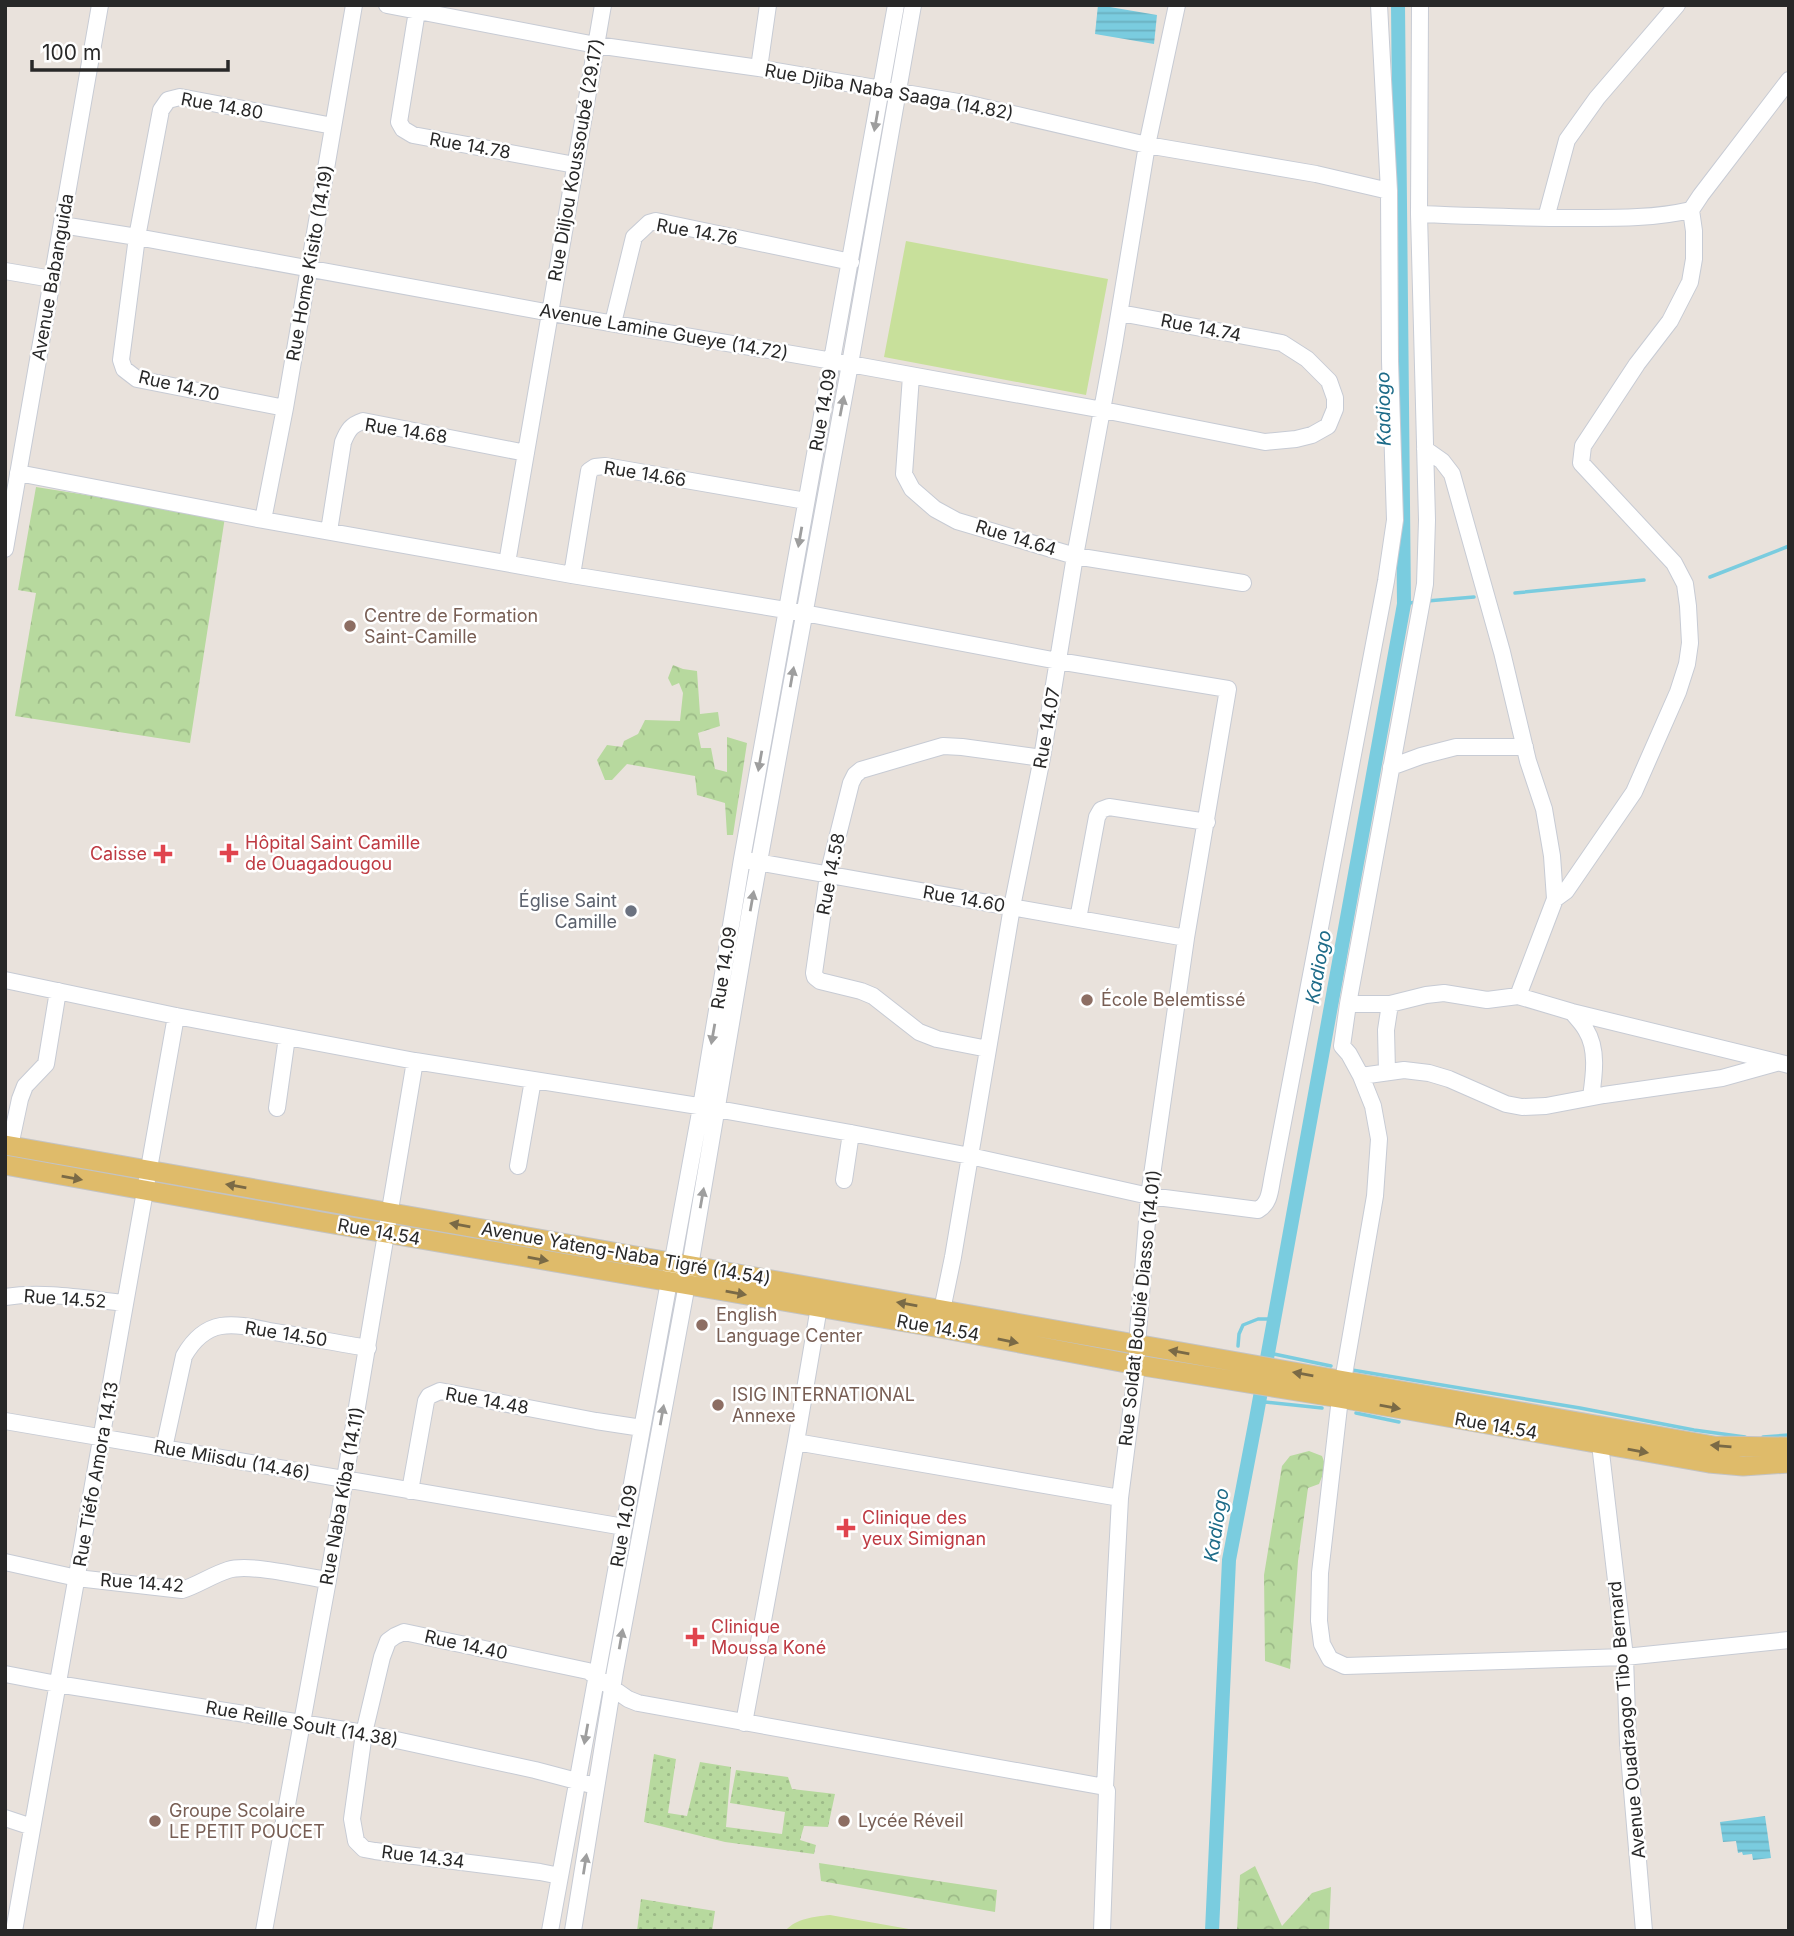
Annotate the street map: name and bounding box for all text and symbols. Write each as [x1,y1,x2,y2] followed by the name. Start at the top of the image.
[32,28,228,72] scale bar
[544,37,607,283] street label: Rue Diljou Koussoubé (29.17)
[42,40,101,65] text: 100 m
[763,59,1015,124] street label: Rue Djiba Naba Saaga (14.82)
[179,88,265,123] street label: Rue 14.80
[870,110,881,132] one-way arrow
[428,128,512,163] street label: Rue 14.78
[282,163,337,363] street label: Rue Home Kisito (14.19)
[27,192,78,362] street label: Avenue Babanguida
[655,214,739,249] street label: Rue 14.76
[538,299,790,364] street label: Avenue Lamine Gueye (14.72)
[1159,309,1243,346] street label: Rue 14.74
[137,366,222,405] street label: Rue 14.70
[805,367,840,453] street label: Rue 14.09
[1371,372,1396,446] water label: Kadiogo
[837,394,848,416] one-way arrow
[363,414,449,447] street label: Rue 14.68
[602,457,688,490] street label: Rue 14.66
[973,515,1059,560] street label: Rue 14.64
[794,527,805,549] one-way arrow
[364,605,538,647] place label: Centre de Formation Saint-Camille
[342,618,358,634] marker: Centre de Formation Saint-Camille
[787,666,798,688] one-way arrow
[1029,686,1064,770] street label: Rue 14.07
[754,750,765,772] one-way arrow
[812,831,849,917] street label: Rue 14.58
[245,832,420,874] place label: Hôpital Saint Camille de Ouagadougou
[90,843,147,864] place label: Caisse
[219,843,239,863] marker: Hôpital Saint Camille de Ouagadougou
[153,844,173,864] marker: Caisse
[921,881,1007,916] street label: Rue 14.60
[519,889,617,932] place label: Église Saint Camille
[747,890,758,912] one-way arrow
[623,903,639,919] marker: Église Saint Camille
[707,925,740,1011] street label: Rue 14.09
[1301,928,1336,1006] water label: Kadiogo
[1101,988,1245,1010] place label: École Belemtissé
[1079,992,1095,1008] marker: École Belemtissé
[707,1023,718,1045] one-way arrow
[1115,1169,1164,1447] street label: Rue Soldat Boubié Diasso (14.01)
[61,1172,83,1183] one-way arrow
[225,1180,247,1191] one-way arrow
[697,1187,708,1209] one-way arrow
[336,1214,422,1249] street label: Rue 14.54
[480,1218,772,1289] street label: Avenue Yateng-Naba Tigré (14.54)
[449,1219,471,1230] one-way arrow
[527,1254,549,1265] one-way arrow
[23,1285,107,1312] street label: Rue 14.52
[725,1288,747,1299] one-way arrow
[896,1298,918,1309] one-way arrow
[716,1304,863,1346] place label: English Language Center
[895,1310,981,1345] street label: Rue 14.54
[243,1317,329,1350] street label: Rue 14.50
[694,1317,710,1333] marker: English Language Center
[997,1336,1019,1347] one-way arrow
[1168,1347,1190,1358] one-way arrow
[1292,1368,1314,1379] one-way arrow
[69,1380,122,1568] street label: Rue Tiéfo Amora 14.13
[444,1383,530,1418] street label: Rue 14.48
[732,1384,915,1426] place label: ISIG INTERNATIONAL Annexe
[710,1397,726,1413] marker: ISIG INTERNATIONAL Annexe
[1379,1402,1401,1413] one-way arrow
[657,1404,668,1426] one-way arrow
[315,1405,368,1587] street label: Rue Naba Kiba (14.11)
[1453,1408,1539,1443] street label: Rue 14.54
[152,1435,312,1484] street label: Rue Miisdu (14.46)
[1709,1440,1731,1451] one-way arrow
[1627,1446,1649,1457] one-way arrow
[606,1483,641,1569] street label: Rue 14.09
[1199,1487,1234,1564] water label: Kadiogo
[862,1507,986,1549] place label: Clinique des yeux Simignan
[836,1518,856,1538] marker: Clinique des yeux Simignan
[99,1569,185,1596] street label: Rue 14.42
[1604,1580,1649,1860] street label: Avenue Ouadraogo Tibo Bernard
[711,1616,826,1658] place label: Clinique Moussa Koné
[423,1625,510,1664] street label: Rue 14.40
[685,1627,705,1647] marker: Clinique Moussa Koné
[615,1628,626,1650] one-way arrow
[204,1696,400,1751] street label: Rue Reille Soult (14.38)
[580,1723,591,1745] one-way arrow
[169,1800,325,1842] place label: Groupe Scolaire LE PETIT POUCET
[858,1810,964,1831] place label: Lycée Réveil
[147,1813,163,1829] marker: Groupe Scolaire LE PETIT POUCET
[836,1813,852,1829] marker: Lycée Réveil
[380,1841,466,1872] street label: Rue 14.34
[580,1852,591,1874] one-way arrow

